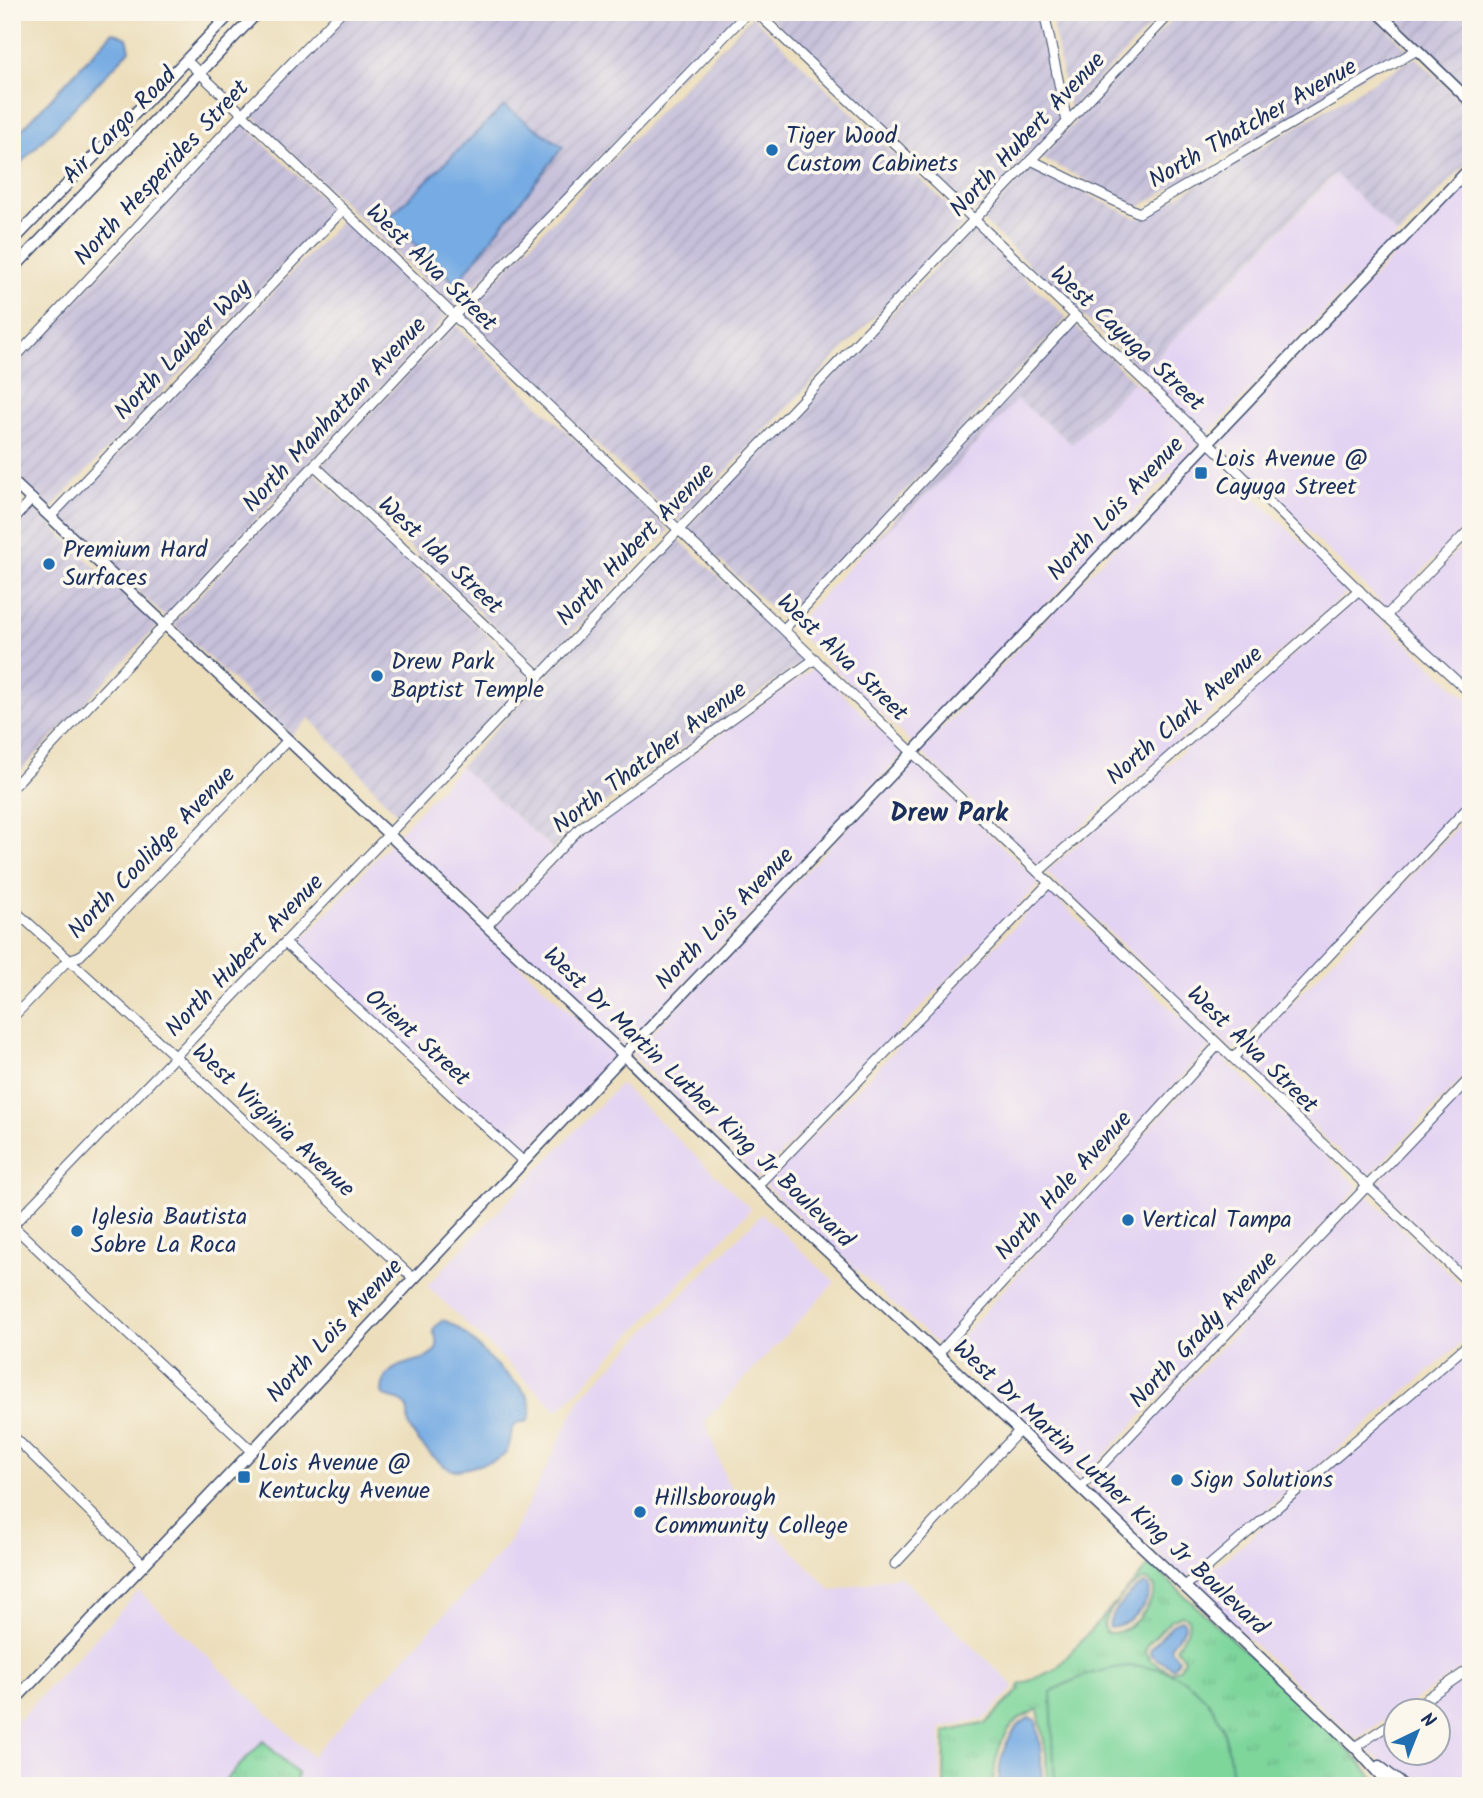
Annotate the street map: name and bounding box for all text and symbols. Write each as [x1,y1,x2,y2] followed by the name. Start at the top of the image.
[940,43,1116,227] street label: North Hubert Avenue
[1141,48,1365,200] street label: North Thatcher Avenue
[53,57,187,194] street label: Air Cargo Road
[65,70,260,275] street label: North Hesperides Street
[786,117,958,184] place label: Tiger Wood Custom Cabinets
[764,142,780,158] marker: Tiger Wood Custom Cabinets
[356,195,507,342] street label: West Alva Street
[1040,256,1214,422] street label: West Cayuga Street
[105,269,262,430] street label: North Lauber Way
[233,308,437,522] street label: North Manhattan Avenue
[1038,427,1194,591] street label: North Lois Avenue
[1215,440,1368,507] place label: Lois Avenue @ Cayuga Street
[547,454,725,636] street label: North Hubert Avenue
[1193,465,1209,481] marker: Lois Avenue @ Cayuga Street
[368,487,512,625] street label: West Ida Street
[63,531,208,598] place label: Premium Hard Surfaces
[41,556,57,572] marker: Premium Hard Surfaces
[767,585,918,732] street label: West Alva Street
[1098,636,1273,796] street label: North Clark Avenue
[391,643,544,710] place label: Drew Park Baptist Temple
[369,668,385,684] marker: Drew Park Baptist Temple
[544,671,756,844] street label: North Thatcher Avenue
[58,757,246,949] street label: North Coolidge Avenue
[890,793,1009,835] district label: Drew Park
[646,838,804,1000] street label: North Lois Avenue
[156,865,334,1047] street label: North Hubert Avenue
[533,938,864,1259] street label: West Dr Martin Luther King Jr Boulevard
[1177,977,1328,1124] street label: West Alva Street
[355,979,480,1097] street label: Orient Street
[182,1034,364,1208] street label: West Virginia Avenue
[986,1102,1143,1270] street label: North Hale Avenue
[91,1198,247,1265] place label: Iglesia Bautista Sobre La Roca
[1142,1201,1292,1240] place label: Vertical Tampa
[1120,1212,1136,1228] marker: Vertical Tampa
[69,1223,85,1239] marker: Iglesia Bautista Sobre La Roca
[1120,1242,1288,1418] street label: North Grady Avenue
[257,1249,413,1413] street label: North Lois Avenue
[943,1330,1278,1646] street label: West Dr Martin Luther King Jr Boulevard
[258,1444,430,1511] place label: Lois Avenue @ Kentucky Avenue
[1191,1461,1333,1500] place label: Sign Solutions
[236,1469,252,1485] marker: Lois Avenue @ Kentucky Avenue
[1169,1472,1185,1488] marker: Sign Solutions
[654,1479,848,1546] place label: Hillsborough Community College
[632,1504,648,1520] marker: Hillsborough Community College
[1382,1696,1452,1766] north arrow
[1413,1706,1442,1736] text: N

